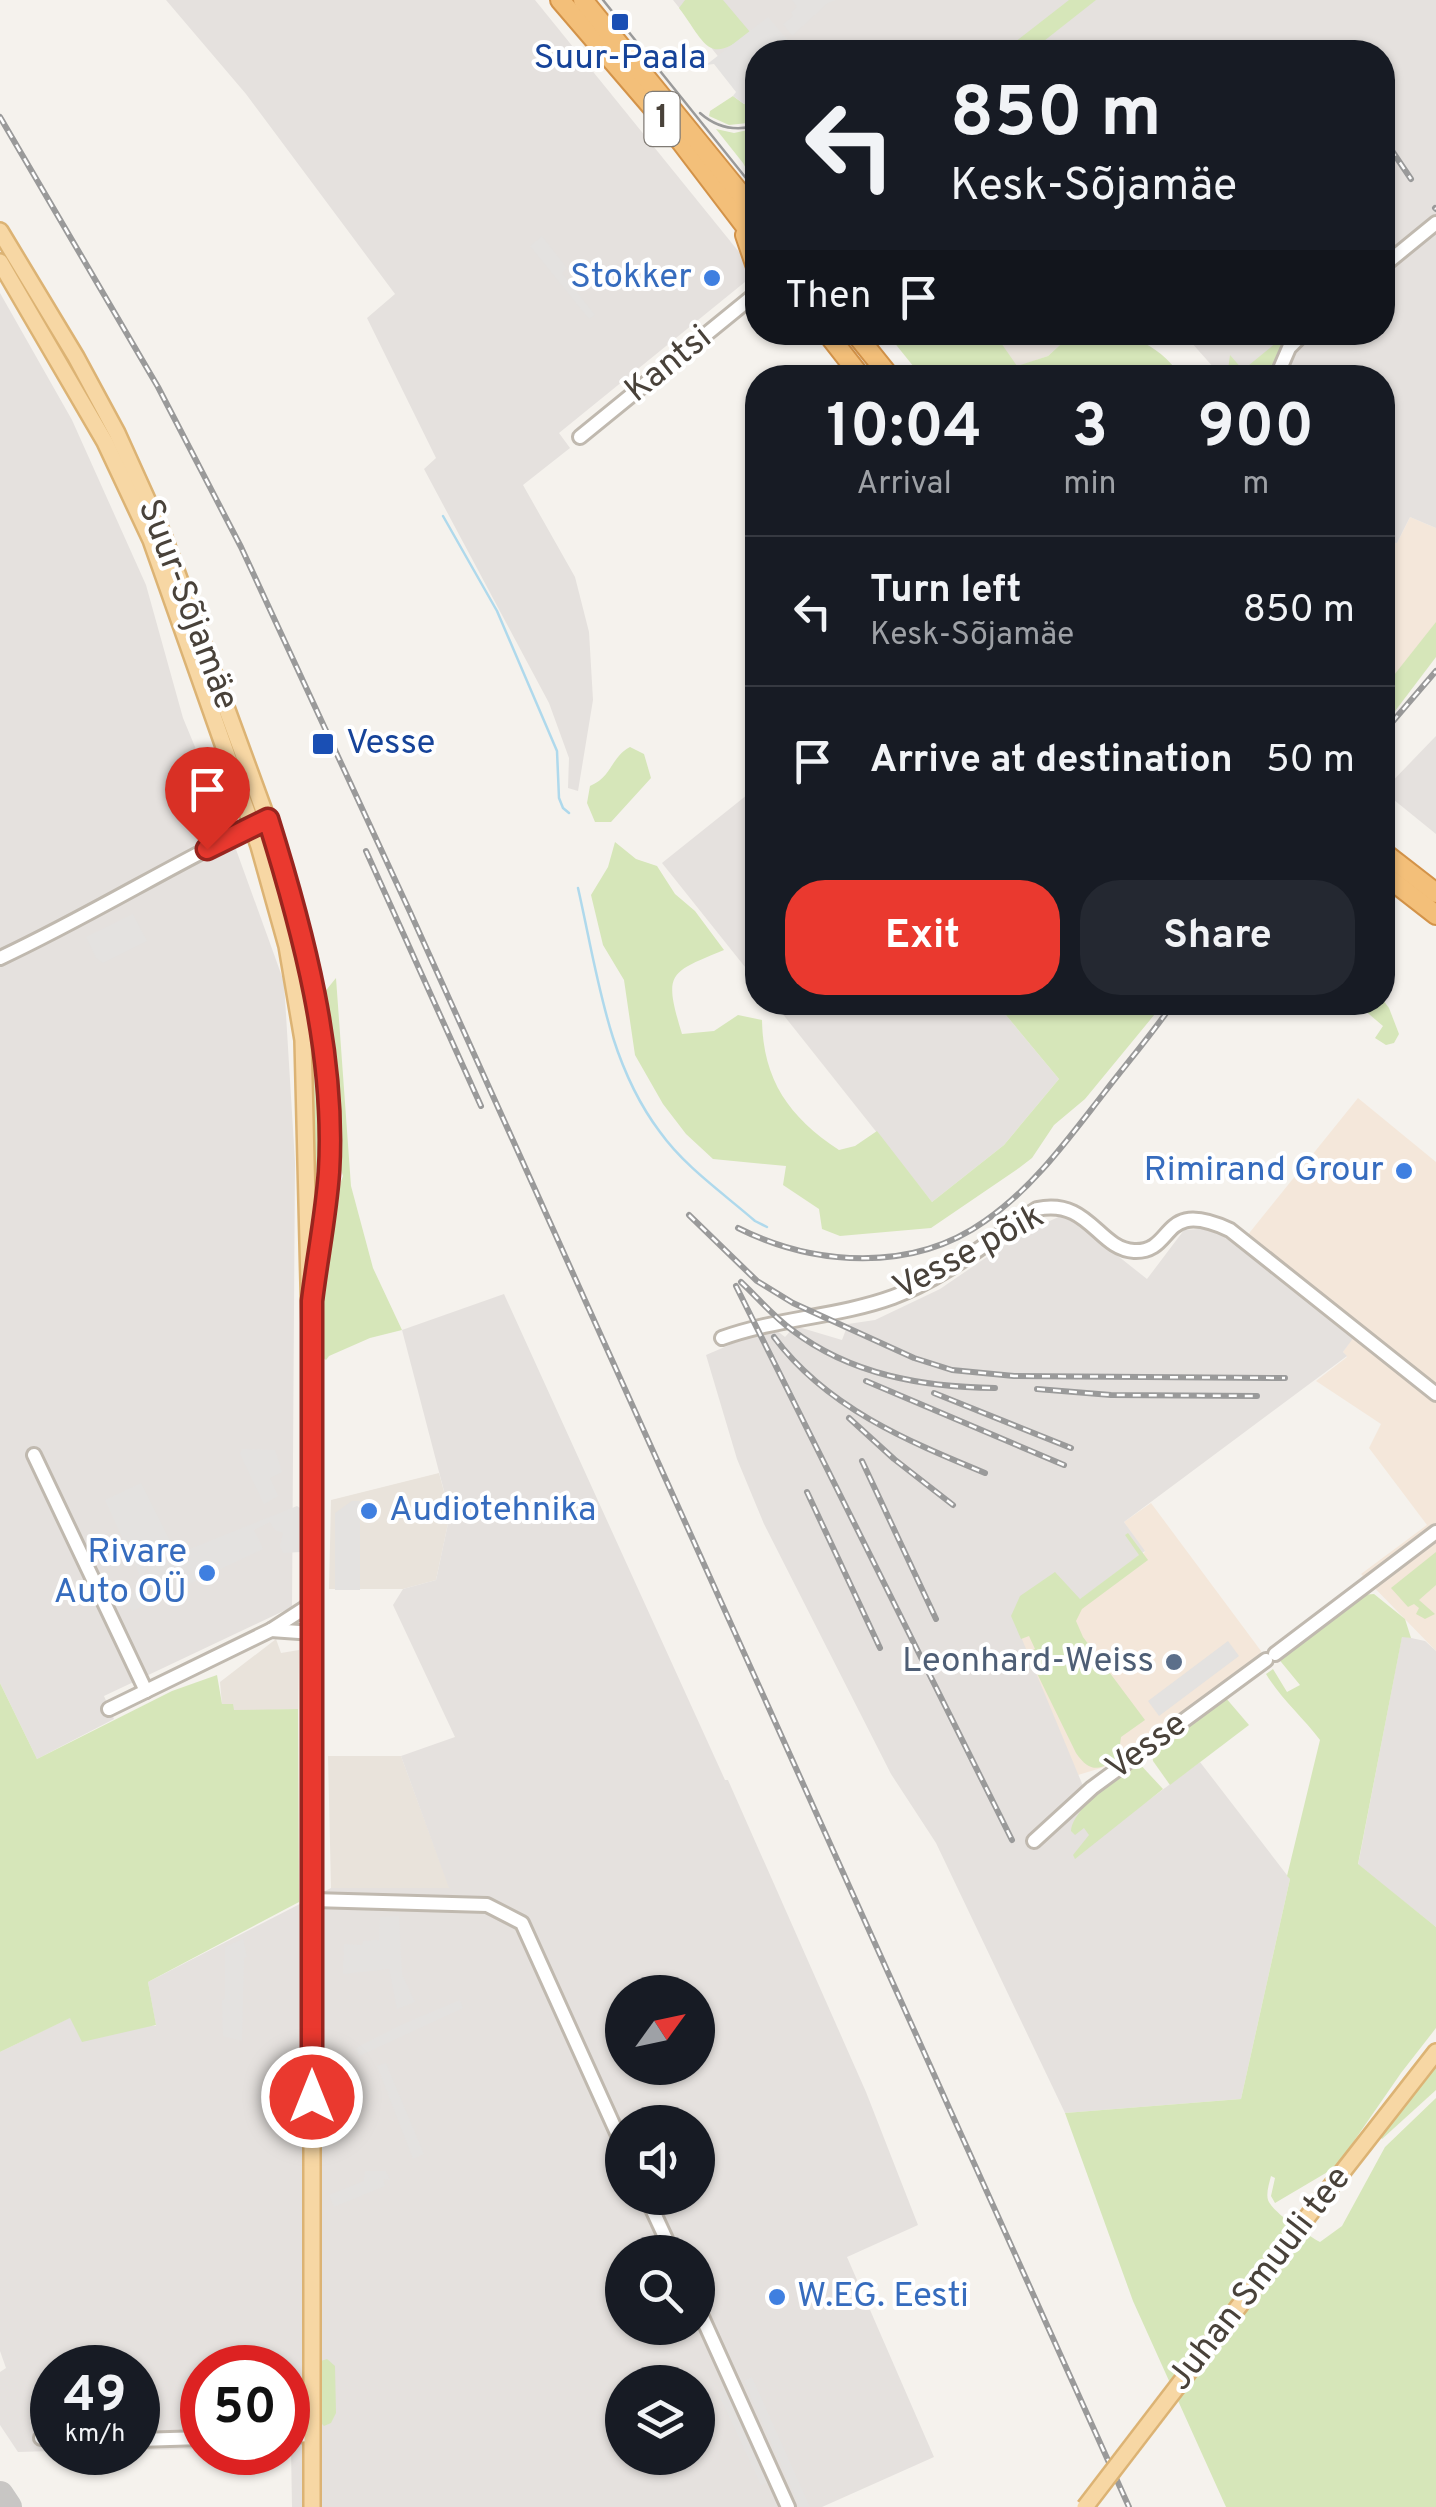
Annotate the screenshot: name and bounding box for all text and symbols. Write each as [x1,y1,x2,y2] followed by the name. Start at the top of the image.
[609,11,631,33] marker: Suur-Paala
[533,37,707,81] place label: Suur-Paala
[950,72,1162,161] text: 850 m
[785,80,915,210] icon: left
[644,92,680,146] road number: 1
[950,159,1237,216] text: Kesk-Sõjamäe
[570,256,692,300] place label: Stokker
[701,267,723,289] marker: Stokker
[891,270,946,325] icon: arrive
[785,273,871,322] text: Then
[617,317,721,413] street label: Kantsi
[826,392,982,468] text: 10:04
[1072,392,1108,468] text: 3
[1198,392,1314,468] text: 900
[856,465,952,505] text: Arrival
[1063,465,1117,505] text: min
[1242,465,1269,505] text: m
[127,493,247,717] street label: Suur-Sõjamäe
[870,567,1022,616] text: Turn left
[785,584,840,639] icon: left
[1243,587,1355,636] text: 850 m
[870,616,1074,656] text: Kesk-Sõjamäe
[346,722,435,766] place label: Vesse
[310,731,336,757] marker: Vesse
[785,734,840,789] icon: arrive
[870,737,1233,786] text: Arrive at destination
[1266,737,1355,786] text: 50 m
[165,747,250,850] pin
[180,762,235,817] icon: arrive
[785,880,1060,995] button: Exit
[1080,880,1355,995] button: Share
[1143,1149,1384,1193] place label: Rimirand Grour
[1393,1160,1415,1182] marker: Rimirand Grour
[886,1195,1052,1311] street label: Vesse põik
[389,1489,596,1533] place label: Audiotehnika
[358,1500,380,1522] marker: Audiotehnika
[53,1531,187,1615] place label: Rivare Auto OÜ
[196,1562,218,1584] marker: Rivare Auto OÜ
[902,1640,1154,1684] place label: Leonhard-Weiss
[1163,1651,1185,1673] marker: Leonhard-Weiss
[1098,1703,1196,1791] street label: Vesse
[605,1975,715,2085] north arrow
[605,1975,715,2475] map controls
[260,2045,364,2149] position arrow
[605,2105,715,2215] button: sound
[1159,2158,1361,2400] street label: Juhan Smuuli tee
[605,2235,715,2345] button: search
[797,2275,969,2319] place label: W.EG. Eesti
[766,2286,788,2308] marker: W.EG. Eesti
[180,2345,310,2475] speed limit sign: 50
[605,2365,715,2475] button: layers
[64,2366,126,2429] text: 49
[65,2419,125,2451] text: km/h

